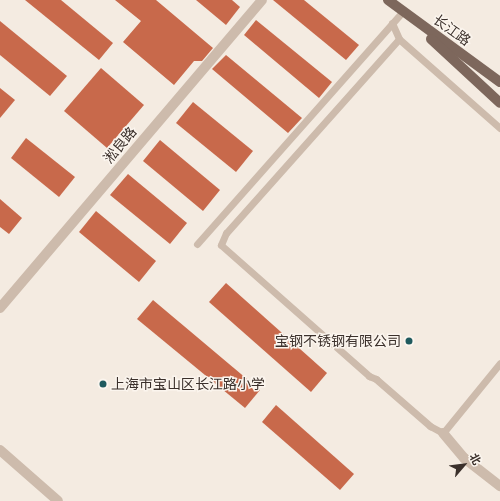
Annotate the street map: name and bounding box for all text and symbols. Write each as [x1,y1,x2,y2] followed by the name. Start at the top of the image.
[430,11,474,49] street label: 长江路
[100,124,140,166] street label: 淞良路
[275,333,401,349] place label: 宝钢不锈钢有限公司
[404,336,414,346] marker: 宝钢不锈钢有限公司
[111,376,265,392] place label: 上海市宝山区长江路小学
[98,379,108,389] marker: 上海市宝山区长江路小学
[444,445,484,485] north arrow
[467,451,483,467] text: 北

